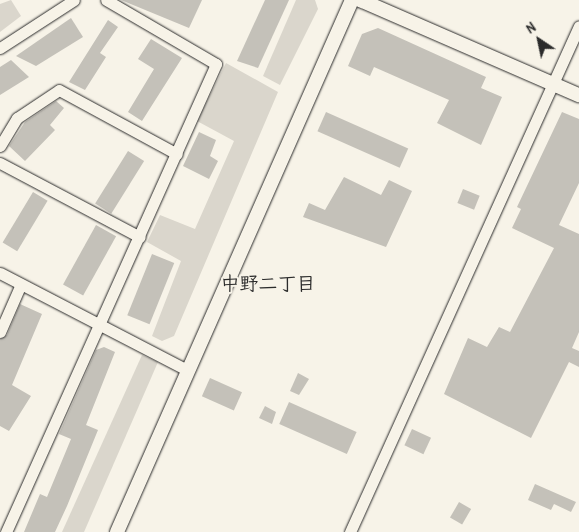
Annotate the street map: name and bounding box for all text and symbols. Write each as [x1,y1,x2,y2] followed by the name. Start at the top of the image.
[514,15,564,65] north arrow
[522,17,539,37] text: N
[221,273,315,295] district label: 中野二丁目

